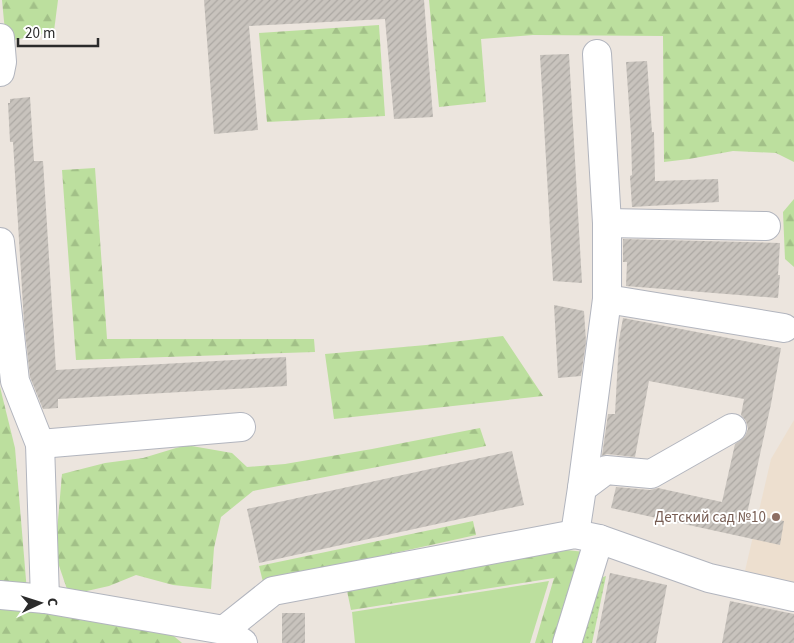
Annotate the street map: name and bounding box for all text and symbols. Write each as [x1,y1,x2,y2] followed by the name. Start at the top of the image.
[18,15,98,47] scale bar
[25,23,55,44] text: 20 m
[655,507,766,528] place label: Детский сад №10
[770,511,782,523] marker: Детский сад №10
[15,578,65,628] north arrow
[42,597,62,607] text: С

